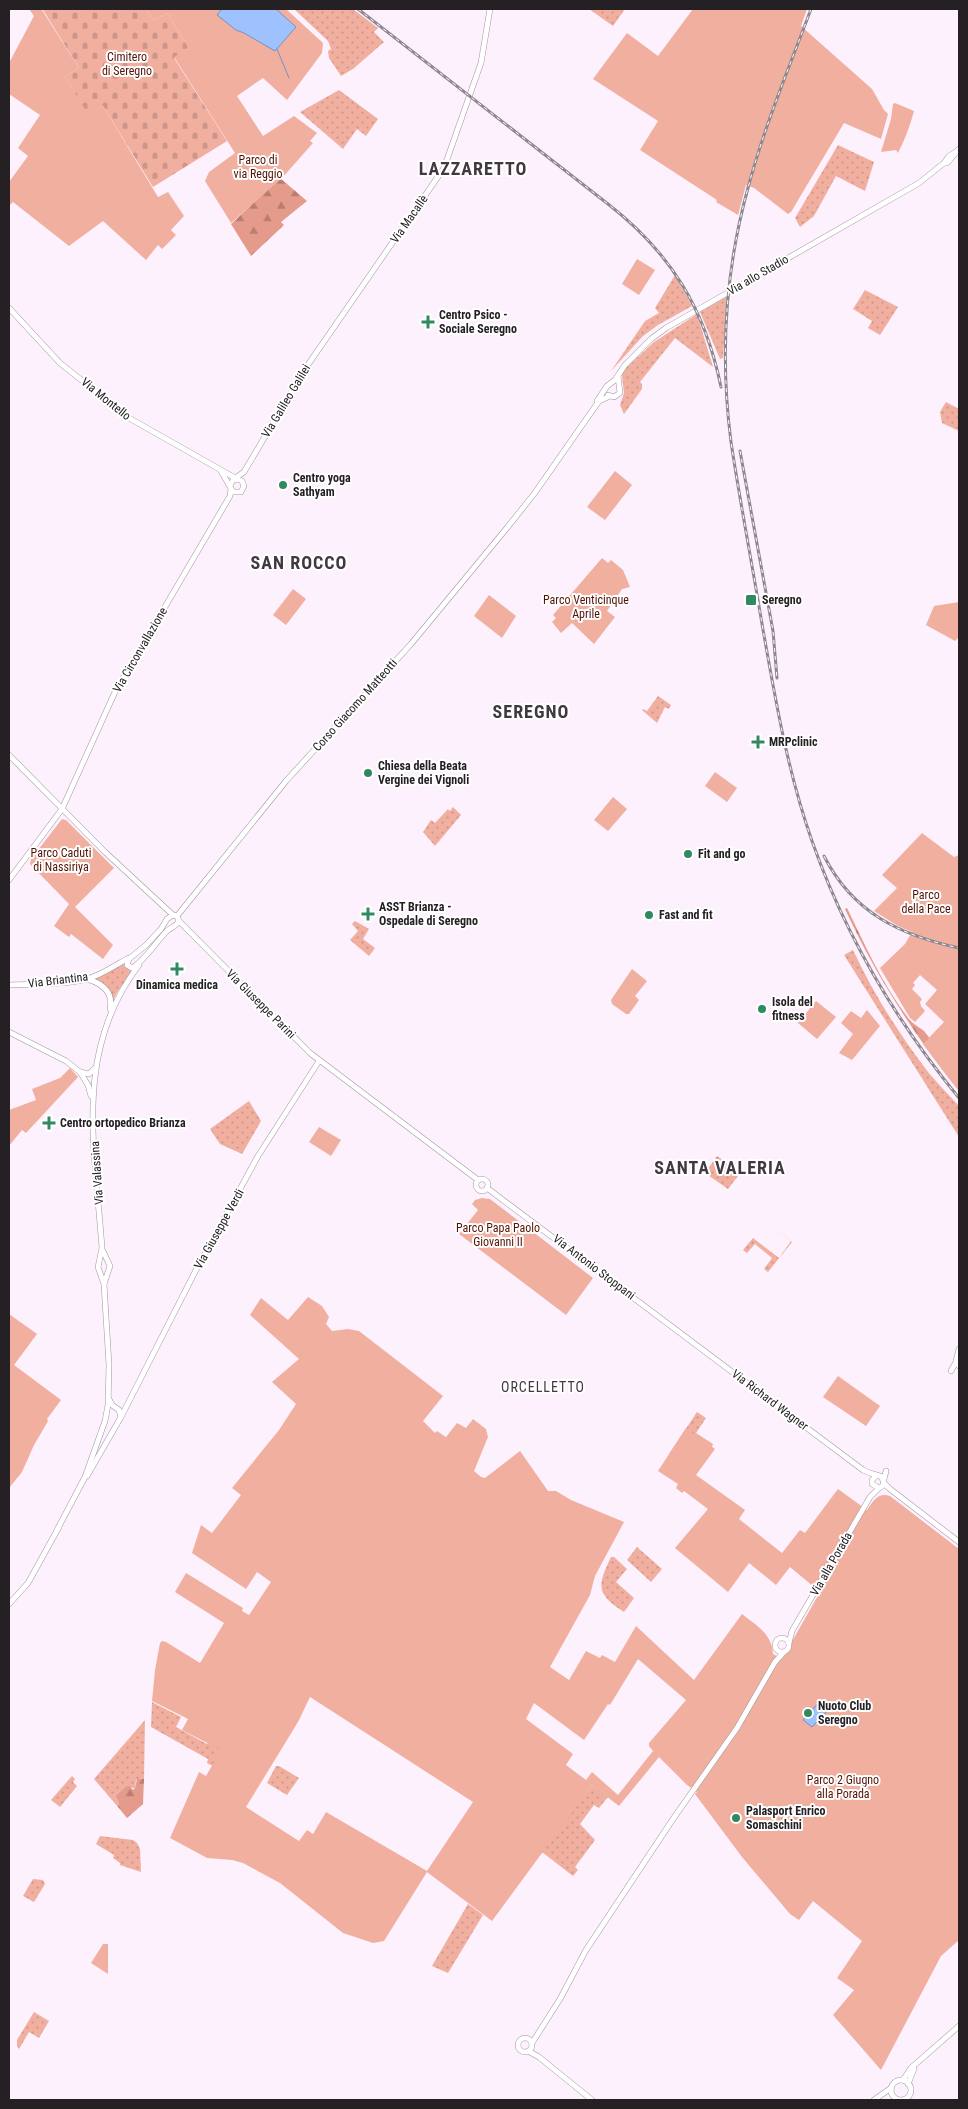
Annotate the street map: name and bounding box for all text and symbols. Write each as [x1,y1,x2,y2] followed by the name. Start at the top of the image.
[102,50,152,78] park label: Cimitero di Seregno
[234,153,283,181] park label: Parco di via Reggio
[419,158,527,179] district label: LAZZARETTO
[387,192,431,246] street label: Via Macallè
[725,252,791,298] street label: Via allo Stadio
[439,308,517,336] place label: Centro Psico - Sociale Seregno
[421,315,435,329] marker: Centro Psico - Sociale Seregno
[259,362,313,440] street label: Via Galileo Galilei
[78,375,134,423] street label: Via Montello
[293,471,351,499] place label: Centro yoga Sathyam
[277,479,289,491] marker: Centro yoga Sathyam
[251,552,347,573] district label: SAN ROCCO
[543,593,629,621] park label: Parco Venticinque Aprile
[744,593,758,607] marker: Seregno
[762,593,802,607] place label: Seregno
[110,605,170,695] street label: Via Circonvallazione
[310,656,400,754] street label: Corso Giacomo Matteotti
[493,701,569,722] district label: SEREGNO
[751,735,765,749] marker: MRPclinic
[769,735,818,749] place label: MRPclinic
[378,759,469,787] place label: Chiesa della Beata Vergine dei Vignoli
[362,767,374,779] marker: Chiesa della Beata Vergine dei Vignoli
[31,846,91,874] park label: Parco Caduti di Nassiriya
[698,847,745,861] place label: Fit and go
[682,848,694,860] marker: Fit and go
[901,888,951,916] park label: Parco della Pace
[379,900,478,928] place label: ASST Brianza - Ospedale di Seregno
[361,907,375,921] marker: ASST Brianza - Ospedale di Seregno
[659,908,713,922] place label: Fast and fit
[643,909,655,921] marker: Fast and fit
[170,962,184,976] marker: Dinamica medica
[223,966,299,1042] street label: Via Giuseppe Parini
[27,969,89,991] street label: Via Briantina
[136,978,218,992] place label: Dinamica medica
[772,995,813,1023] place label: Isola del fitness
[756,1003,768,1015] marker: Isola del fitness
[42,1116,56,1130] marker: Centro ortopedico Brianza
[60,1116,186,1130] place label: Centro ortopedico Brianza
[88,1140,106,1205] street label: Via Valassina
[654,1157,786,1178] district label: SANTA VALERIA
[191,1187,247,1271] street label: Via Giuseppe Verdi
[456,1221,540,1249] park label: Parco Papa Paolo Giovanni II
[550,1232,638,1302] street label: Via Antonio Stoppani
[729,1367,811,1434] street label: Via Richard Wagner
[501,1379,585,1395] district label: ORCELLETTO
[807,1529,855,1598] street label: Via alla Porada
[818,1699,871,1727] place label: Nuoto Club Seregno
[802,1707,814,1719] marker: Nuoto Club Seregno
[807,1773,879,1801] park label: Parco 2 Giugno alla Porada
[746,1804,825,1832] place label: Palasport Enrico Somaschini
[730,1812,742,1824] marker: Palasport Enrico Somaschini

